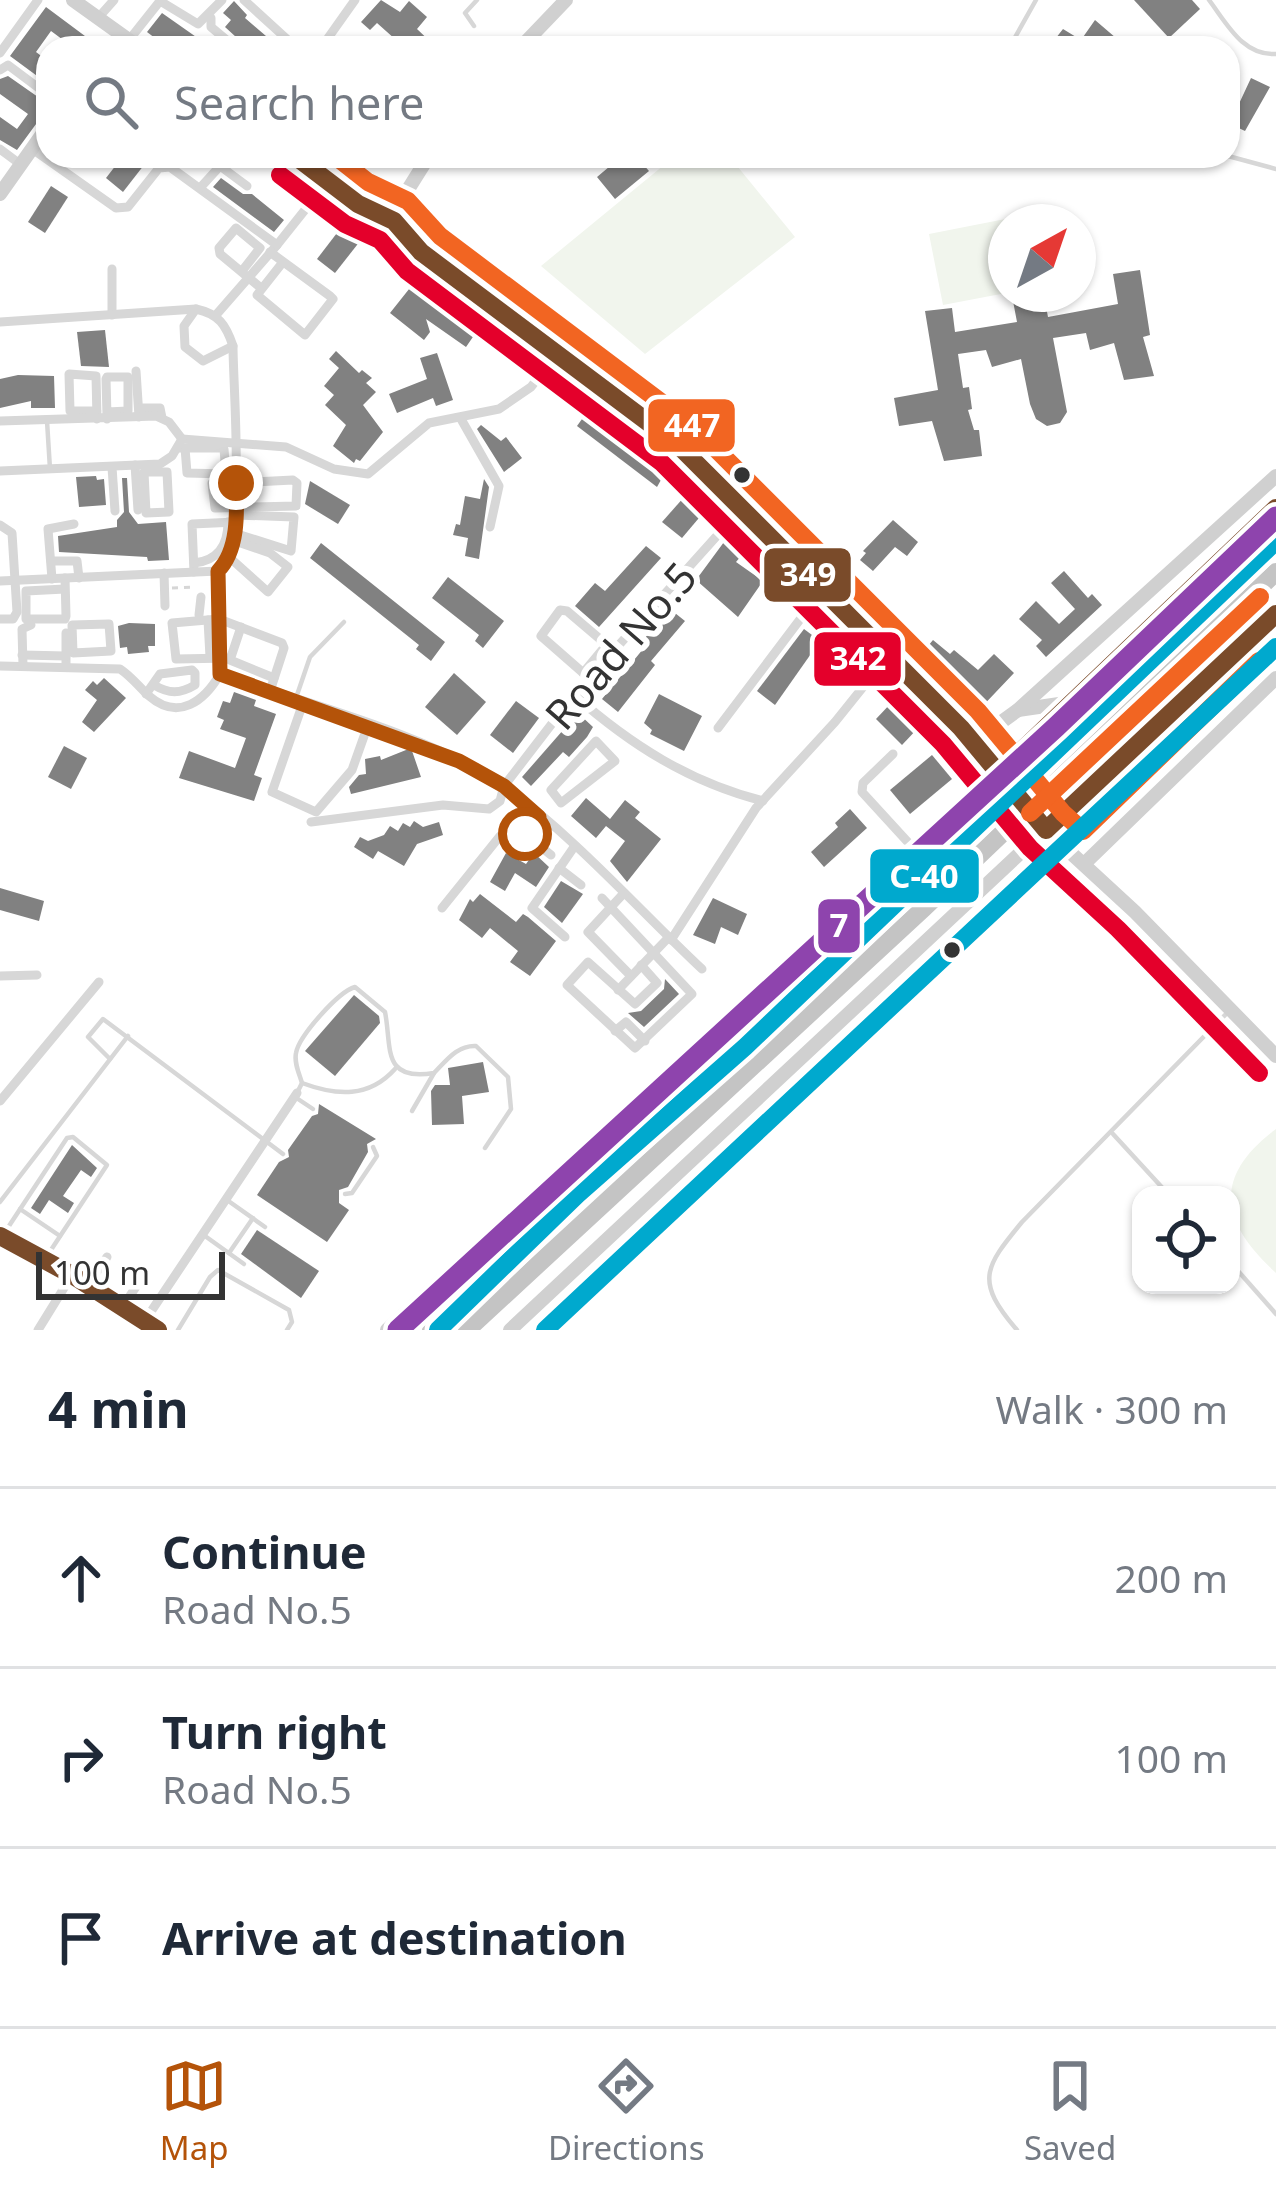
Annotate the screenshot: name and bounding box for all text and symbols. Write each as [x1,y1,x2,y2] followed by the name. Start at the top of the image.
[36,36,1240,168] search box
[78,69,144,135] icon: search
[174,72,424,133] text: Search here
[988,204,1096,312] north arrow
[646,397,737,454] line badge: 447
[664,402,720,447] text: 447
[209,456,263,510] route end
[731,464,753,486] unlabelled marker
[762,546,853,604] line badge: 349
[531,549,708,741] street label: Road No.5
[780,551,836,596] text: 349
[812,630,903,688] line badge: 342
[830,635,886,680] text: 342
[498,807,552,861] route start
[868,847,981,905] line badge: C-40
[889,853,959,898] text: C-40
[816,897,862,955] line badge: 7
[830,902,848,947] text: 7
[941,939,963,961] unlabelled marker
[1132,1186,1240,1294] map controls
[1132,1186,1240,1294] button: locate
[36,1246,225,1299] scale bar
[54,1250,150,1295] text: 100 m
[48,1373,189,1443] text: 4 min
[995,1382,1228,1435] text: Walk · 300 m
[162,1521,367,1582] text: Continue
[48,1545,114,1611] icon: ahead
[1114,1551,1228,1604] text: 200 m
[162,1582,352,1635] text: Road No.5
[162,1701,387,1762] text: Turn right
[48,1725,114,1791] icon: right
[1114,1731,1228,1784] text: 100 m
[162,1762,352,1815] text: Road No.5
[48,1905,114,1971] icon: arrive
[162,1907,627,1968] text: Arrive at destination
[160,2053,228,2170] tab: Map
[548,2053,705,2170] tab: Directions
[1024,2053,1116,2170] tab: Saved

